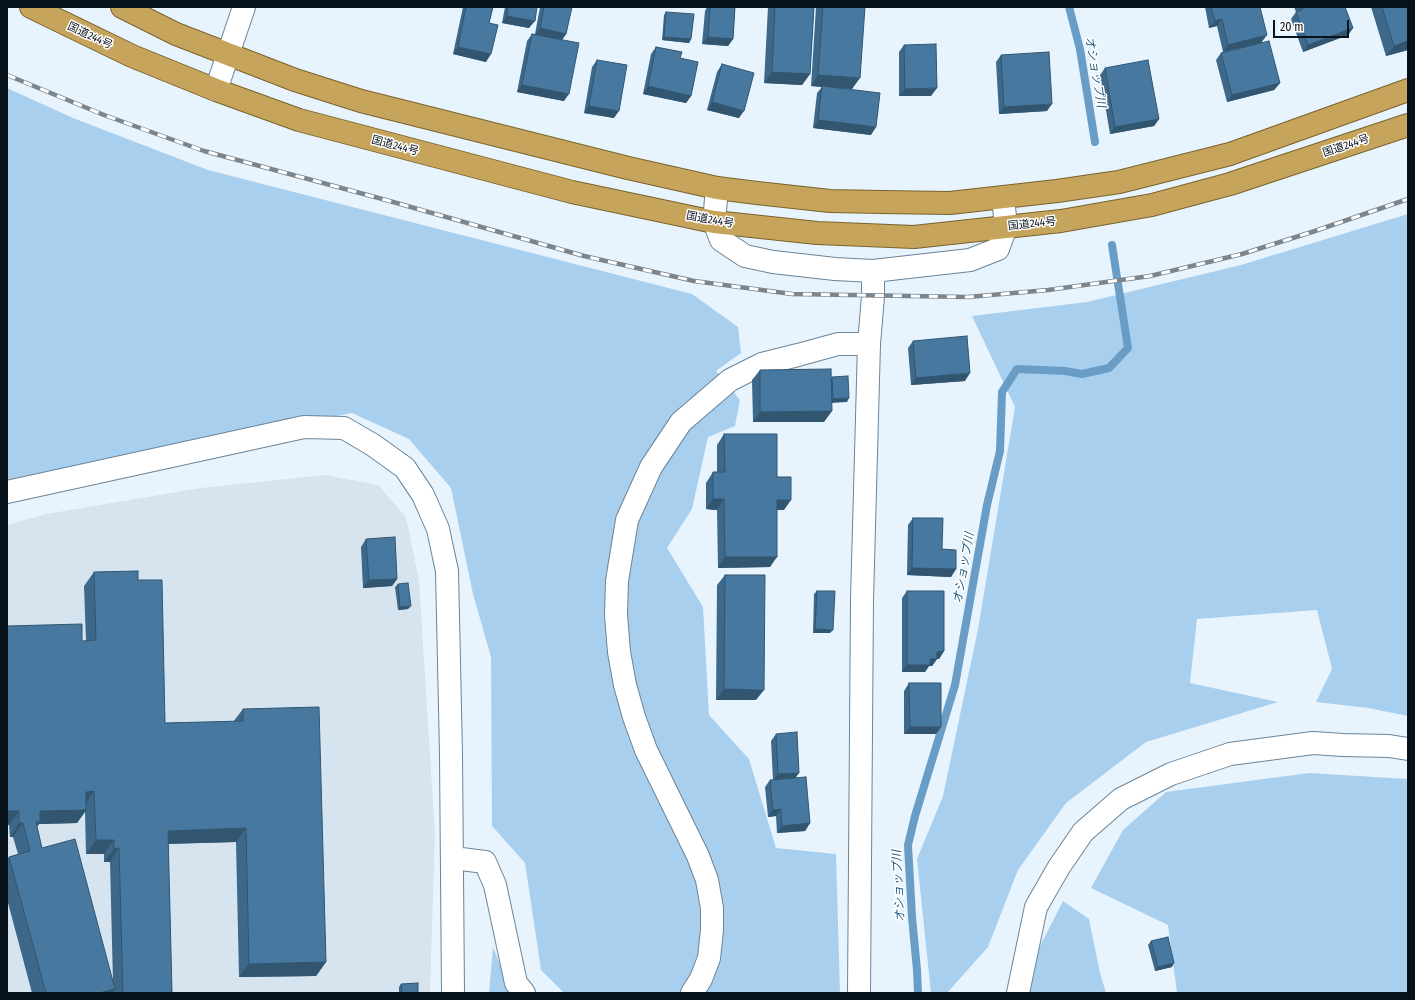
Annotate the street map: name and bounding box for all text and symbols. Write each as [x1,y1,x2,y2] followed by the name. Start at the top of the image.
[1275,12,1351,38] scale bar
[65,20,115,52] street label: 国道244号
[1280,20,1304,34] text: 20 m
[1082,35,1108,109] water label: オショップ川
[1321,132,1371,160] street label: 国道244号
[370,133,420,159] street label: 国道244号
[685,209,735,231] street label: 国道244号
[1007,215,1057,233] street label: 国道244号
[951,531,977,605] water label: オショップ川
[890,850,908,922] water label: オショップ川

